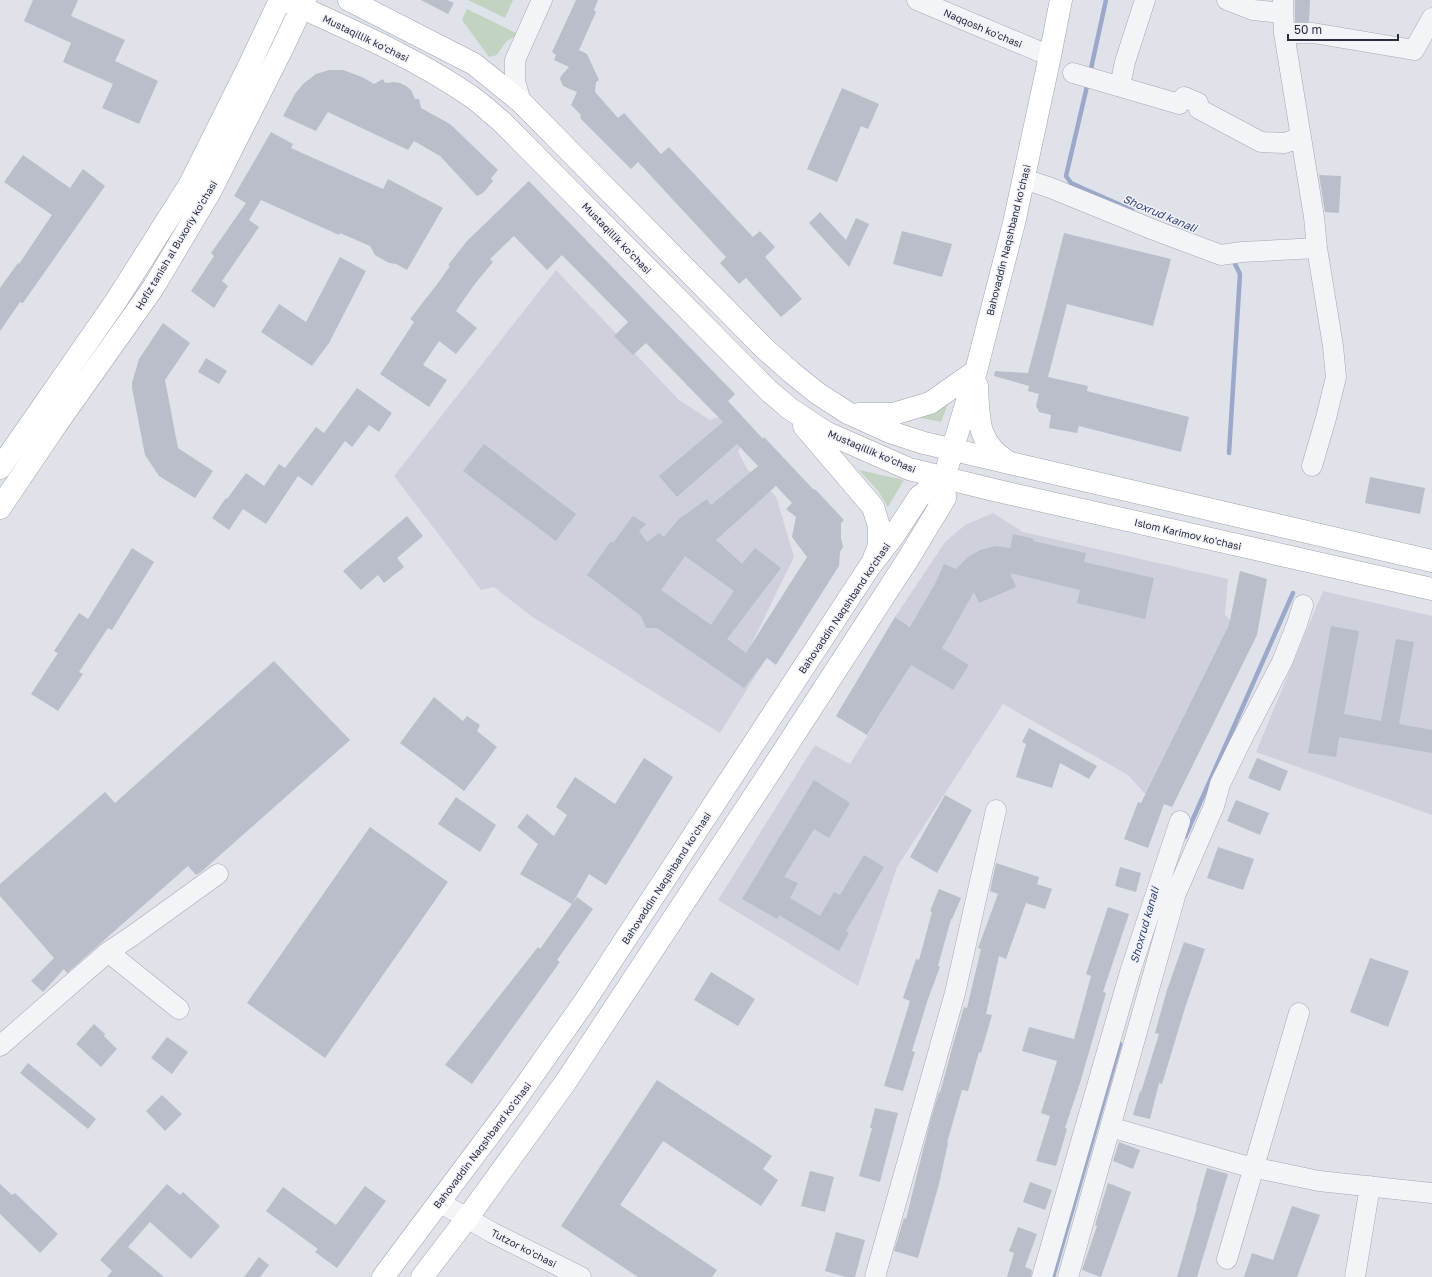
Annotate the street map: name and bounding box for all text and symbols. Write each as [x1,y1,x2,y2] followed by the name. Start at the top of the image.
[942,6,1024,50] street label: Naqqosh ko'chasi
[321,12,411,64] street label: Mustaqillik ko'chasi
[1288,16,1398,42] scale bar
[1294,22,1322,37] text: 50 m
[983,163,1033,317] street label: Bahovaddin Naqshband ko'chasi
[133,178,219,312] street label: Hofiz tanish al Buxoriy ko'chasi
[1121,192,1201,235] water label: Shoxrud kanali
[580,200,654,276] street label: Mustaqillik ko'chasi
[826,427,918,475] street label: Mustaqillik ko'chasi
[1133,516,1243,552] street label: Islom Karimov ko'chasi
[796,540,892,676] street label: Bahovaddin Naqshband ko'chasi
[619,810,713,946] street label: Bahovaddin Naqshband ko'chasi
[1127,884,1162,965] water label: Shoxrud kanali
[431,1079,533,1211] street label: Bahovaddin Naqshband ko'chasi
[489,1226,559,1270] street label: Tutzor ko'chasi

